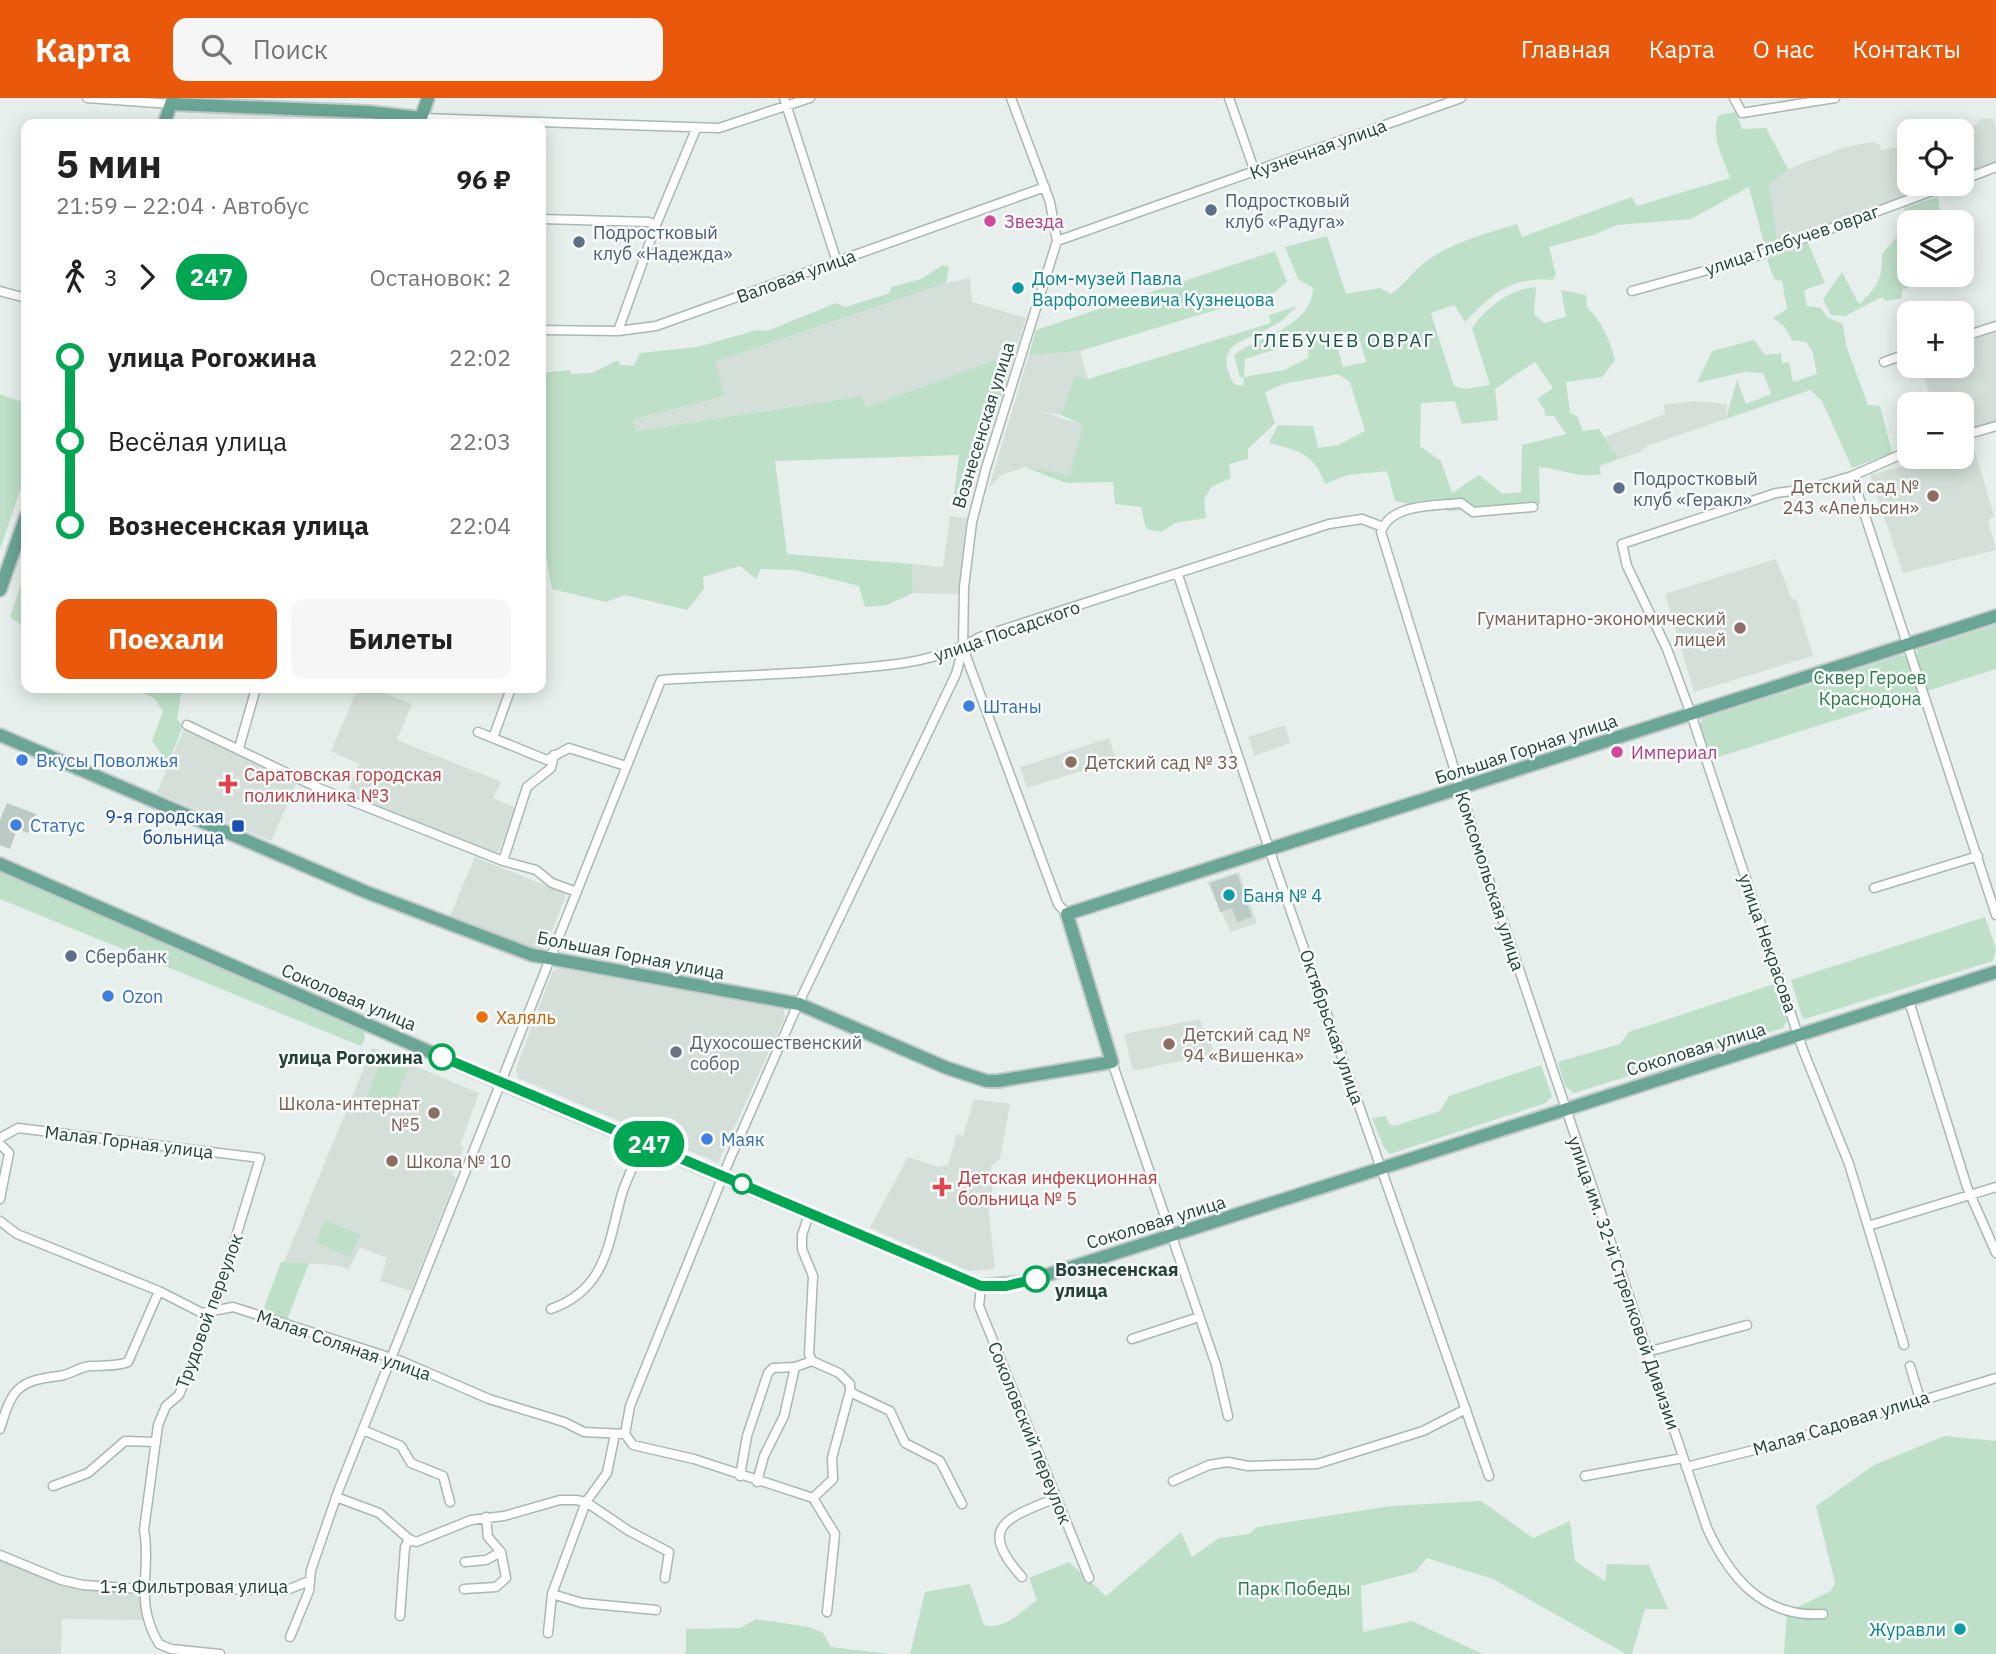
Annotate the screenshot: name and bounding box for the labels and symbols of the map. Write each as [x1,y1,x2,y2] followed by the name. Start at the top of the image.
[1247,114,1390,184] street label: Кузнечная улица
[1225,189,1350,233] place label: Подростковый клуб «Радуга»
[1702,199,1882,281] street label: улица Глебучев овраг
[1203,202,1219,218] marker: Подростковый клуб «Радуга»
[1004,210,1064,233] place label: Звезда
[982,213,998,229] marker: Звезда
[593,221,733,265] place label: Подростковый клуб «Надежда»
[571,234,587,250] marker: Подростковый клуб «Надежда»
[733,244,859,308] street label: Валовая улица
[1032,267,1275,311] place label: Дом-музей Павла Варфоломеевича Кузнецова
[1010,280,1026,296] marker: Дом-музей Павла Варфоломеевича Кузнецова
[1253,328,1435,352] district label: ГЛЕБУЧЕВ ОВРАГ
[947,339,1019,511] street label: Вознесенская улица
[1633,467,1758,511] place label: Подростковый клуб «Геракл»
[1782,475,1919,519] place label: Детский сад № 243 «Апельсин»
[1611,480,1627,496] marker: Подростковый клуб «Геракл»
[1925,488,1941,504] marker: Детский сад № 243 «Апельсин»
[931,595,1083,667] street label: улица Посадского
[1477,607,1726,651] place label: Гуманитарно-экономический лицей
[1732,620,1748,636] marker: Гуманитарно-экономический лицей
[1813,666,1927,710] park label: Сквер Героев Краснодона
[983,695,1042,718] place label: Штаны
[961,698,977,714] marker: Штаны
[1432,709,1620,789] street label: Большая Горная улица
[1631,741,1717,764] place label: Империал
[1609,744,1625,760] marker: Империал
[36,749,178,772] place label: Вкусы Поволжья
[1085,751,1239,774] place label: Детский сад № 33
[14,752,30,768] marker: Вкусы Поволжья
[1063,754,1079,770] marker: Детский сад № 33
[244,763,442,807] place label: Саратовская городская поликлиника №3
[218,774,238,794] marker: Саратовская городская поликлиника №3
[1450,788,1530,974] street label: Комсомольская улица
[105,805,224,849] place label: 9-я городская больница
[30,814,85,837] place label: Статус
[8,817,24,833] marker: Статус
[230,818,246,834] marker: 9-я городская больница
[1733,871,1803,1016] street label: улица Некрасова
[1243,884,1322,907] place label: Баня № 4
[1221,887,1237,903] marker: Баня № 4
[535,926,727,985] street label: Большая Горная улица
[85,945,167,968] place label: Сбербанк
[1295,946,1369,1108] street label: Октябрьская улица
[63,948,79,964] marker: Сбербанк
[278,958,420,1036] street label: Соколовая улица
[122,985,163,1008] place label: Ozon
[100,988,116,1004] marker: Ozon
[496,1006,556,1029] place label: Халяль
[474,1009,490,1025] marker: Халяль
[1624,1017,1769,1081] street label: Соколовая улица
[1183,1023,1311,1067] place label: Детский сад № 94 «Вишенка»
[690,1031,862,1075] place label: Духосошественский собор
[1161,1036,1177,1052] marker: Детский сад № 94 «Вишенка»
[429,1044,455,1070] marker: улица Рогожина
[668,1044,684,1060] marker: Духосошественский собор
[279,1046,423,1069] place label: улица Рогожина
[278,1092,420,1136] place label: Школа-интернат №5
[426,1105,442,1121] marker: Школа-интернат №5
[43,1120,215,1164] street label: Малая Горная улица
[609,1121,689,1167] line badge: 247
[721,1128,765,1151] place label: Маяк
[699,1131,715,1147] marker: Маяк
[1563,1133,1685,1433] street label: улица им. 32-й Стрелковой Дивизии
[406,1150,511,1173] place label: Школа № 10
[384,1153,400,1169] marker: Школа № 10
[958,1166,1158,1210] place label: Детская инфекционная больница № 5
[732,1174,752,1194] unlabelled marker
[932,1177,952,1197] marker: Детская инфекционная больница № 5
[1084,1190,1229,1254] street label: Соколовая улица
[170,1230,248,1392] street label: Трудовой переулок
[1055,1258,1179,1302] place label: Вознесенская улица
[1023,1266,1049,1292] marker: Вознесенская улица
[254,1304,435,1386] street label: Малая Соляная улица
[983,1338,1077,1528] street label: Соколовский переулок
[1750,1385,1932,1461] street label: Малая Садовая улица
[100,1575,289,1598] street label: 1-я Фильтровая улица
[1237,1577,1351,1600] park label: Парк Победы
[1869,1618,1946,1641] place label: Журавли
[1952,1621,1968,1637] marker: Журавли

